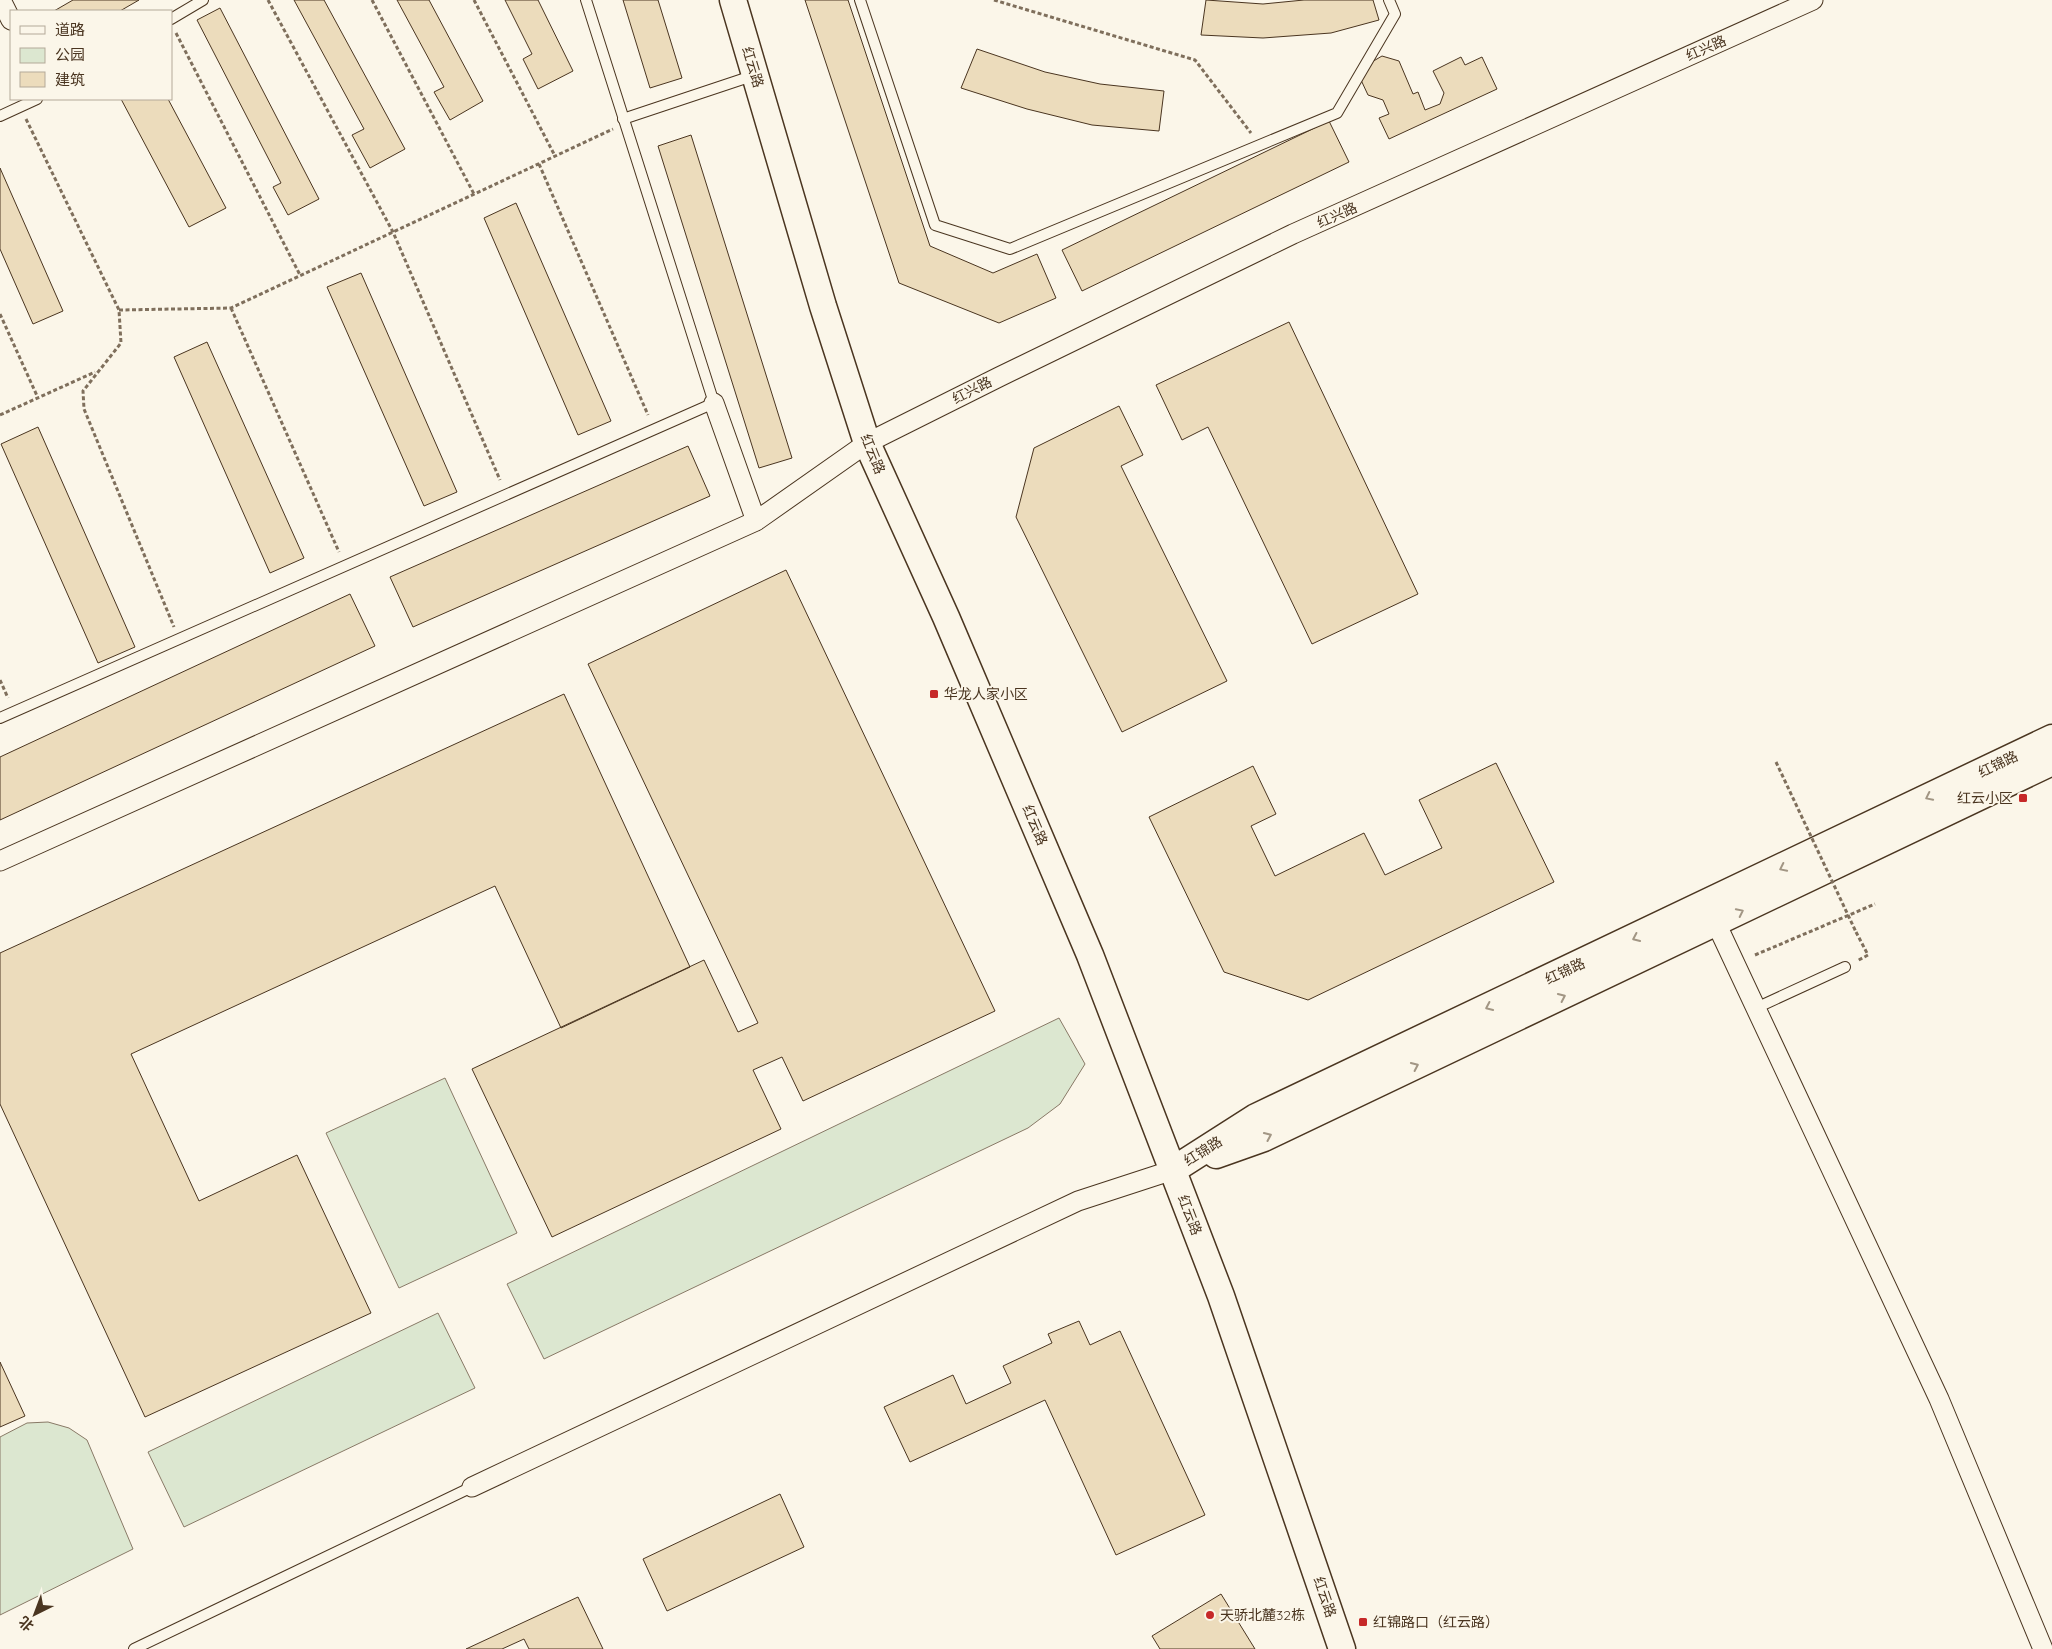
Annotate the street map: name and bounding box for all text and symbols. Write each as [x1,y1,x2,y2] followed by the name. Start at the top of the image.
[10,10,172,100] legend
[55,20,85,39] text: 道路
[1683,31,1729,65] street label: 红兴路
[738,44,768,90] street label: 红云路
[55,45,85,64] text: 公园
[55,70,85,89] text: 建筑
[1314,198,1360,232] street label: 红兴路
[949,372,995,408] street label: 红兴路
[857,431,889,477] street label: 红云路
[944,685,1028,703] place label: 华龙人家小区
[928,688,940,700] marker: 华龙人家小区
[1975,747,2021,781] street label: 红锦路
[1957,789,2013,807] place label: 红云小区
[1925,791,1934,801] one-way arrow
[2017,792,2029,804] marker: 红云小区
[1019,802,1051,848] street label: 红云路
[1779,861,1788,872] one-way arrow
[1735,908,1744,918] one-way arrow
[1632,931,1641,942] one-way arrow
[1542,954,1588,988] street label: 红锦路
[1557,992,1566,1003] one-way arrow
[1485,1001,1494,1011] one-way arrow
[1410,1062,1419,1072] one-way arrow
[1263,1131,1272,1142] one-way arrow
[1180,1132,1226,1170] street label: 红锦路
[1174,1192,1206,1238] street label: 红云路
[1310,1574,1340,1620] street label: 红云路
[10,1589,60,1639] north arrow
[1220,1606,1305,1624] place label: 天骄北麓32栋
[1204,1609,1216,1621] marker: 天骄北麓32栋
[15,1612,38,1635] text: 北
[1373,1613,1499,1631] place label: 红锦路口（红云路）
[1357,1616,1369,1628] marker: 红锦路口（红云路）

